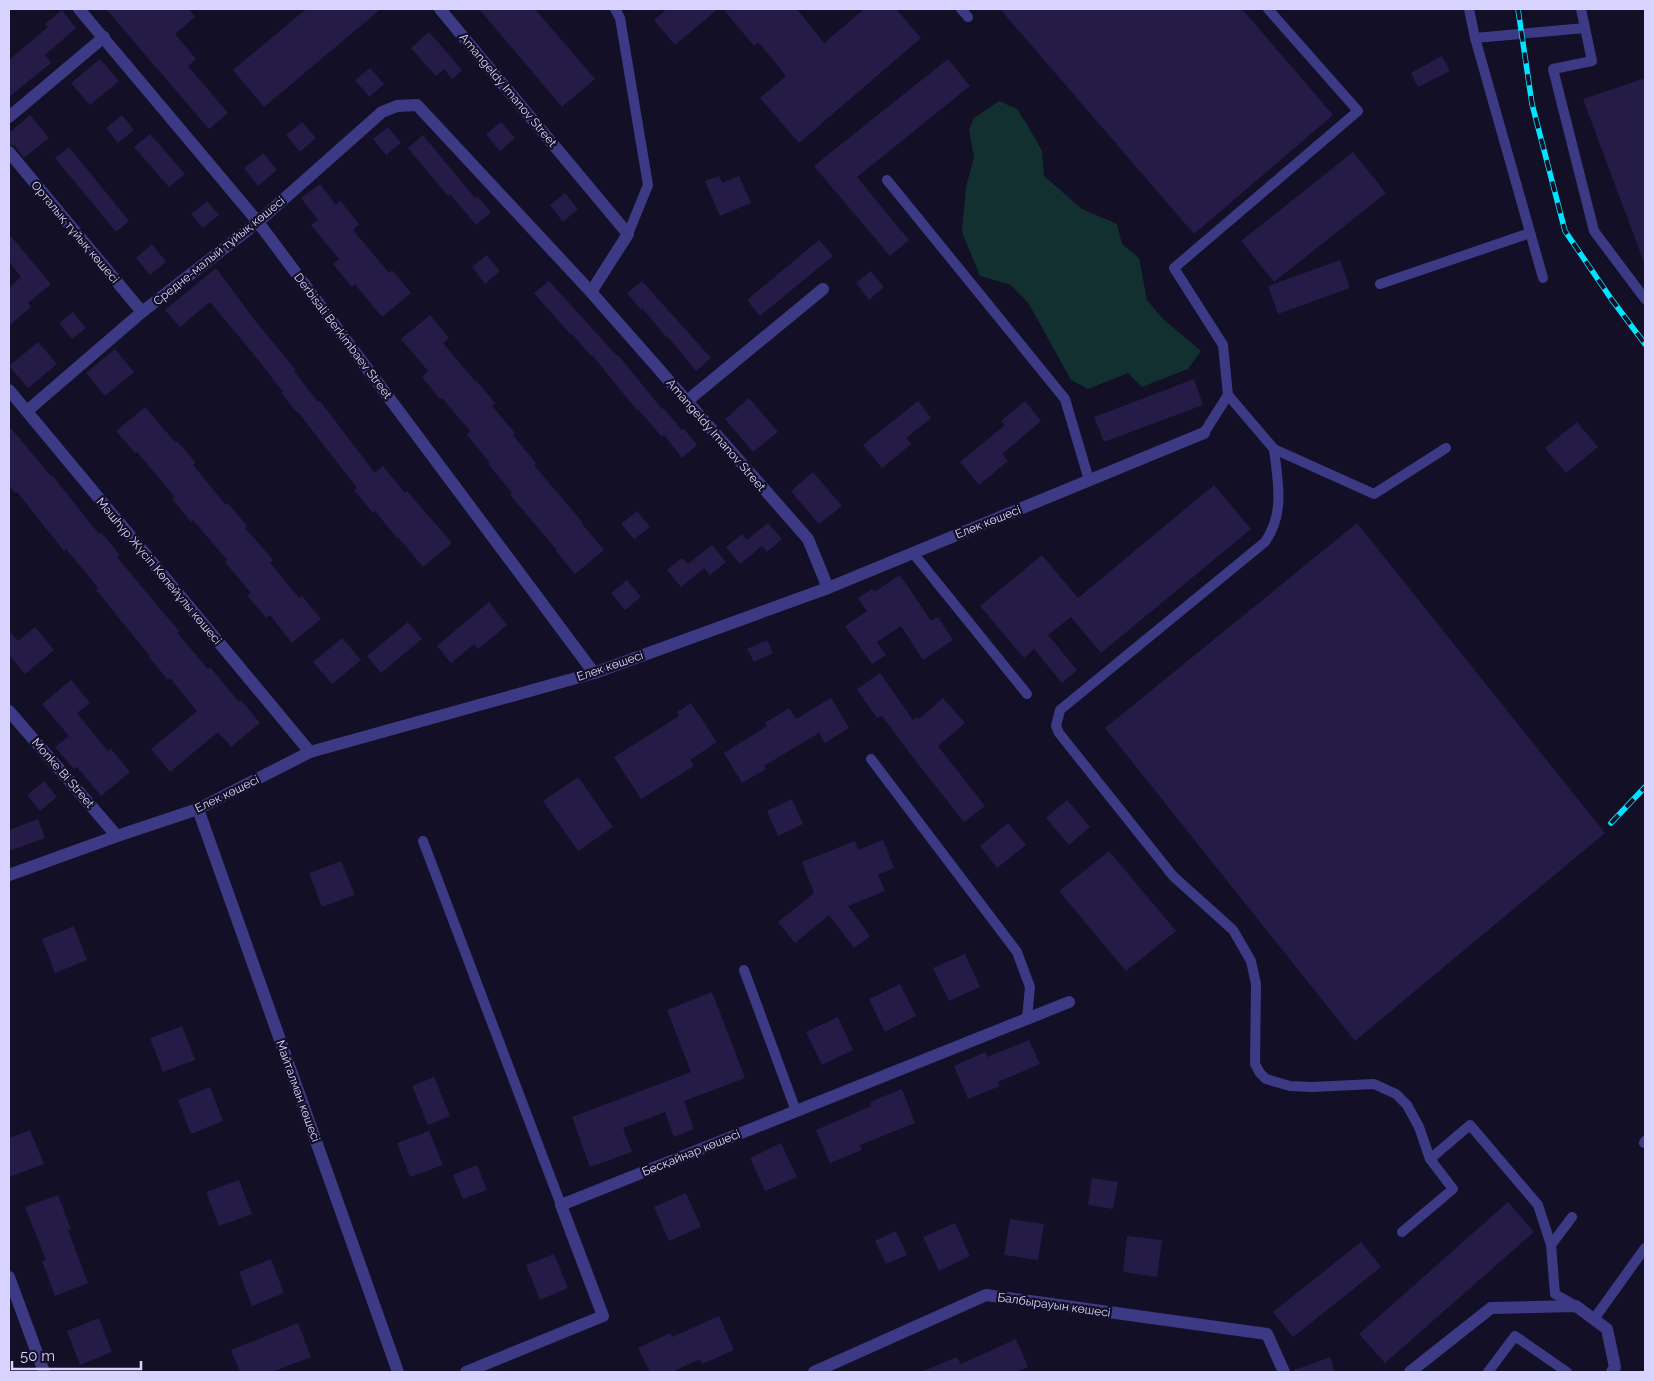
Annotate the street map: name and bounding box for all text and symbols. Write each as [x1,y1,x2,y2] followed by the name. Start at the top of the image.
[456,30,560,150] street label: Amangeldy Imanov Street
[28,178,122,286] street label: Орталық тұйық көшесі
[151,194,287,308] street label: Средне-малый тұйық көшесі
[291,270,395,402] street label: Derbisali Berkimbaev Street
[663,376,769,494] street label: Amangeldy Imanov Street
[94,495,224,647] street label: Мәшһүр Жүсіп Көпейұлы көшесі
[953,503,1023,541] street label: Елек көшесі
[575,648,645,684] street label: Елек көшесі
[29,735,97,811] street label: Monke Bi Street
[193,773,261,815] street label: Елек көшесі
[273,1038,323,1144] street label: Майталман көшесі
[640,1127,742,1179] street label: Бесқайнар көшесі
[997,1290,1111,1320] street label: Балбырауын көшесі
[12,1338,141,1370] scale bar
[20,1347,55,1365] text: 50 m

